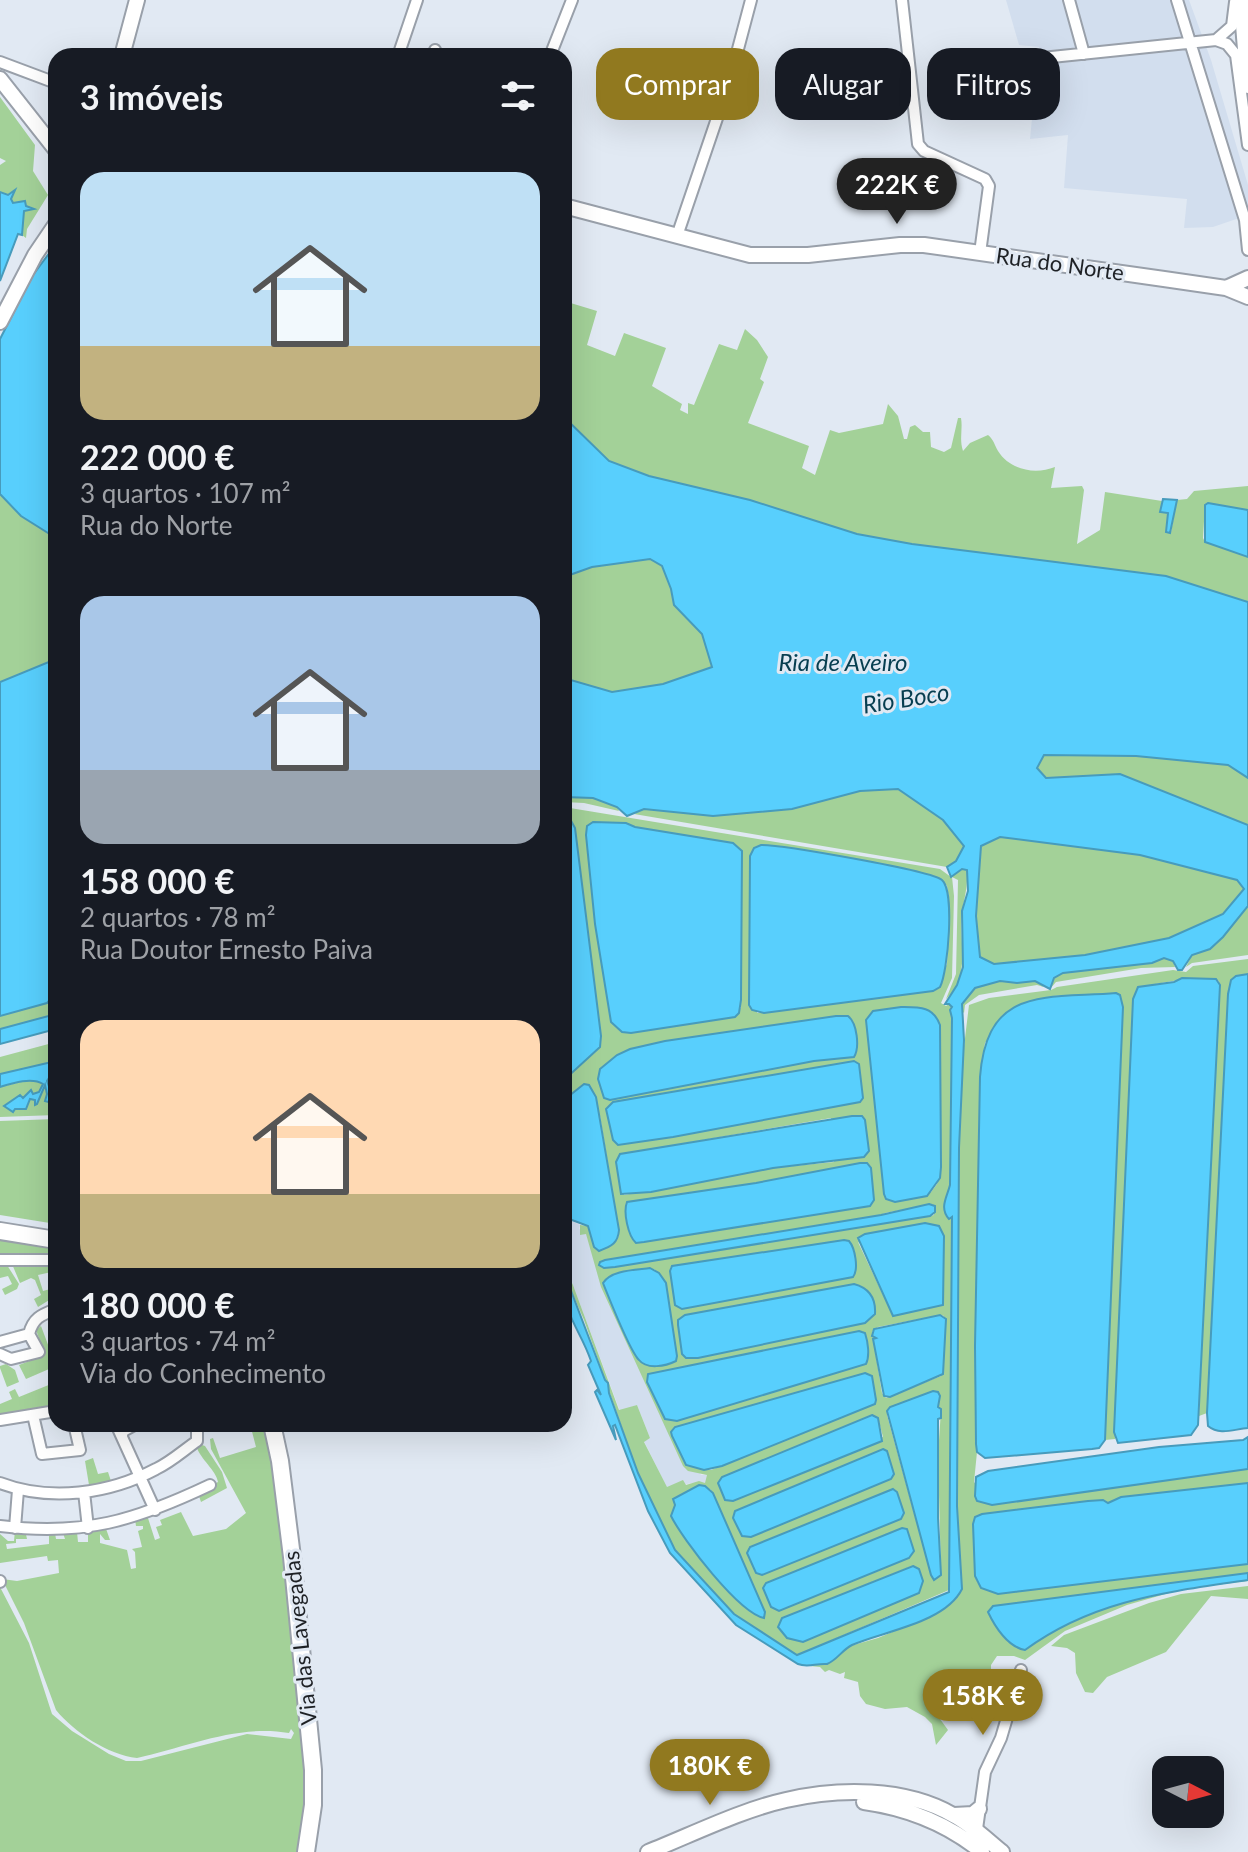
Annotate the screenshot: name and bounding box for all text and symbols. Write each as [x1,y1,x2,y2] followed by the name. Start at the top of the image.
[596,48,759,120] chip: Comprar
[775,48,911,120] chip: Alugar
[927,48,1060,120] chip: Filtros
[496,74,540,118] icon: filters
[80,76,223,117] text: 3 imóveis
[832,158,962,226] pin: 222K €
[855,168,939,200] text: 222K €
[238,224,382,368] icon: home
[994,241,1126,286] street label: Rua do Norte
[80,436,235,477] text: 222 000 €
[80,477,290,509] text: 3 quartos · 107 m²
[80,509,232,541] text: Rua do Norte
[778,647,908,676] water label: Ria de Aveiro
[238,648,382,792] icon: home
[860,676,951,719] water label: Rio Boco
[80,860,235,901] text: 158 000 €
[80,901,275,933] text: 2 quartos · 78 m²
[80,933,373,965] text: Rua Doutor Ernesto Paiva
[238,1072,382,1216] icon: home
[80,1284,235,1325] text: 180 000 €
[80,1325,275,1357] text: 3 quartos · 74 m²
[80,1357,326,1389] text: Via do Conhecimento
[277,1550,322,1726] street label: Via das Lavegadas
[918,1669,1048,1737] pin: 158K €
[941,1679,1025,1711] text: 158K €
[645,1739,775,1807] pin: 180K €
[668,1749,752,1781] text: 180K €
[1152,1756,1224,1828] north arrow
[1152,1756,1224,1828] map controls

